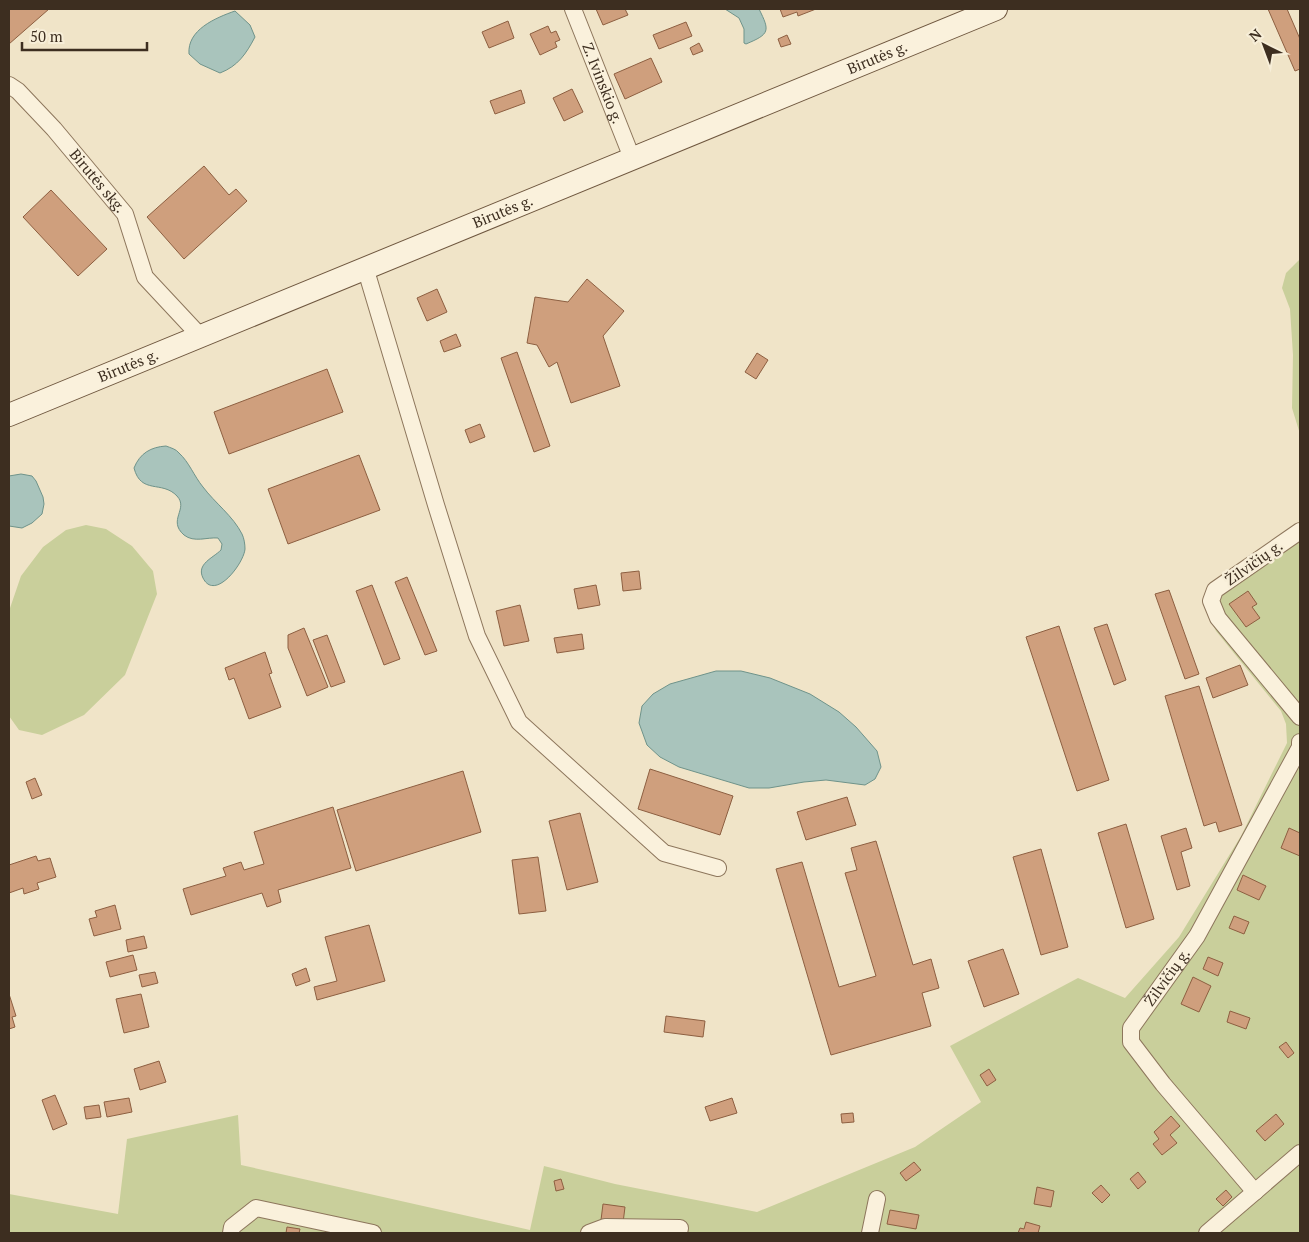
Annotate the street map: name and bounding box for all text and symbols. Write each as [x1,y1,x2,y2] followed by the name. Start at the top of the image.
[22,20,148,52] scale bar
[1239,20,1289,70] north arrow
[1245,24,1266,46] text: N
[30,26,63,46] text: 50 m
[844,36,910,78] street label: Birutės g.
[578,40,628,126] street label: Z. Ivinskio g.
[66,144,131,217] street label: Birutės skg.
[469,190,536,232] street label: Birutės g.
[95,344,161,386] street label: Birutės g.
[1221,535,1286,589] street label: Žilvičių g.
[1139,944,1194,1009] street label: Žilvičių g.

